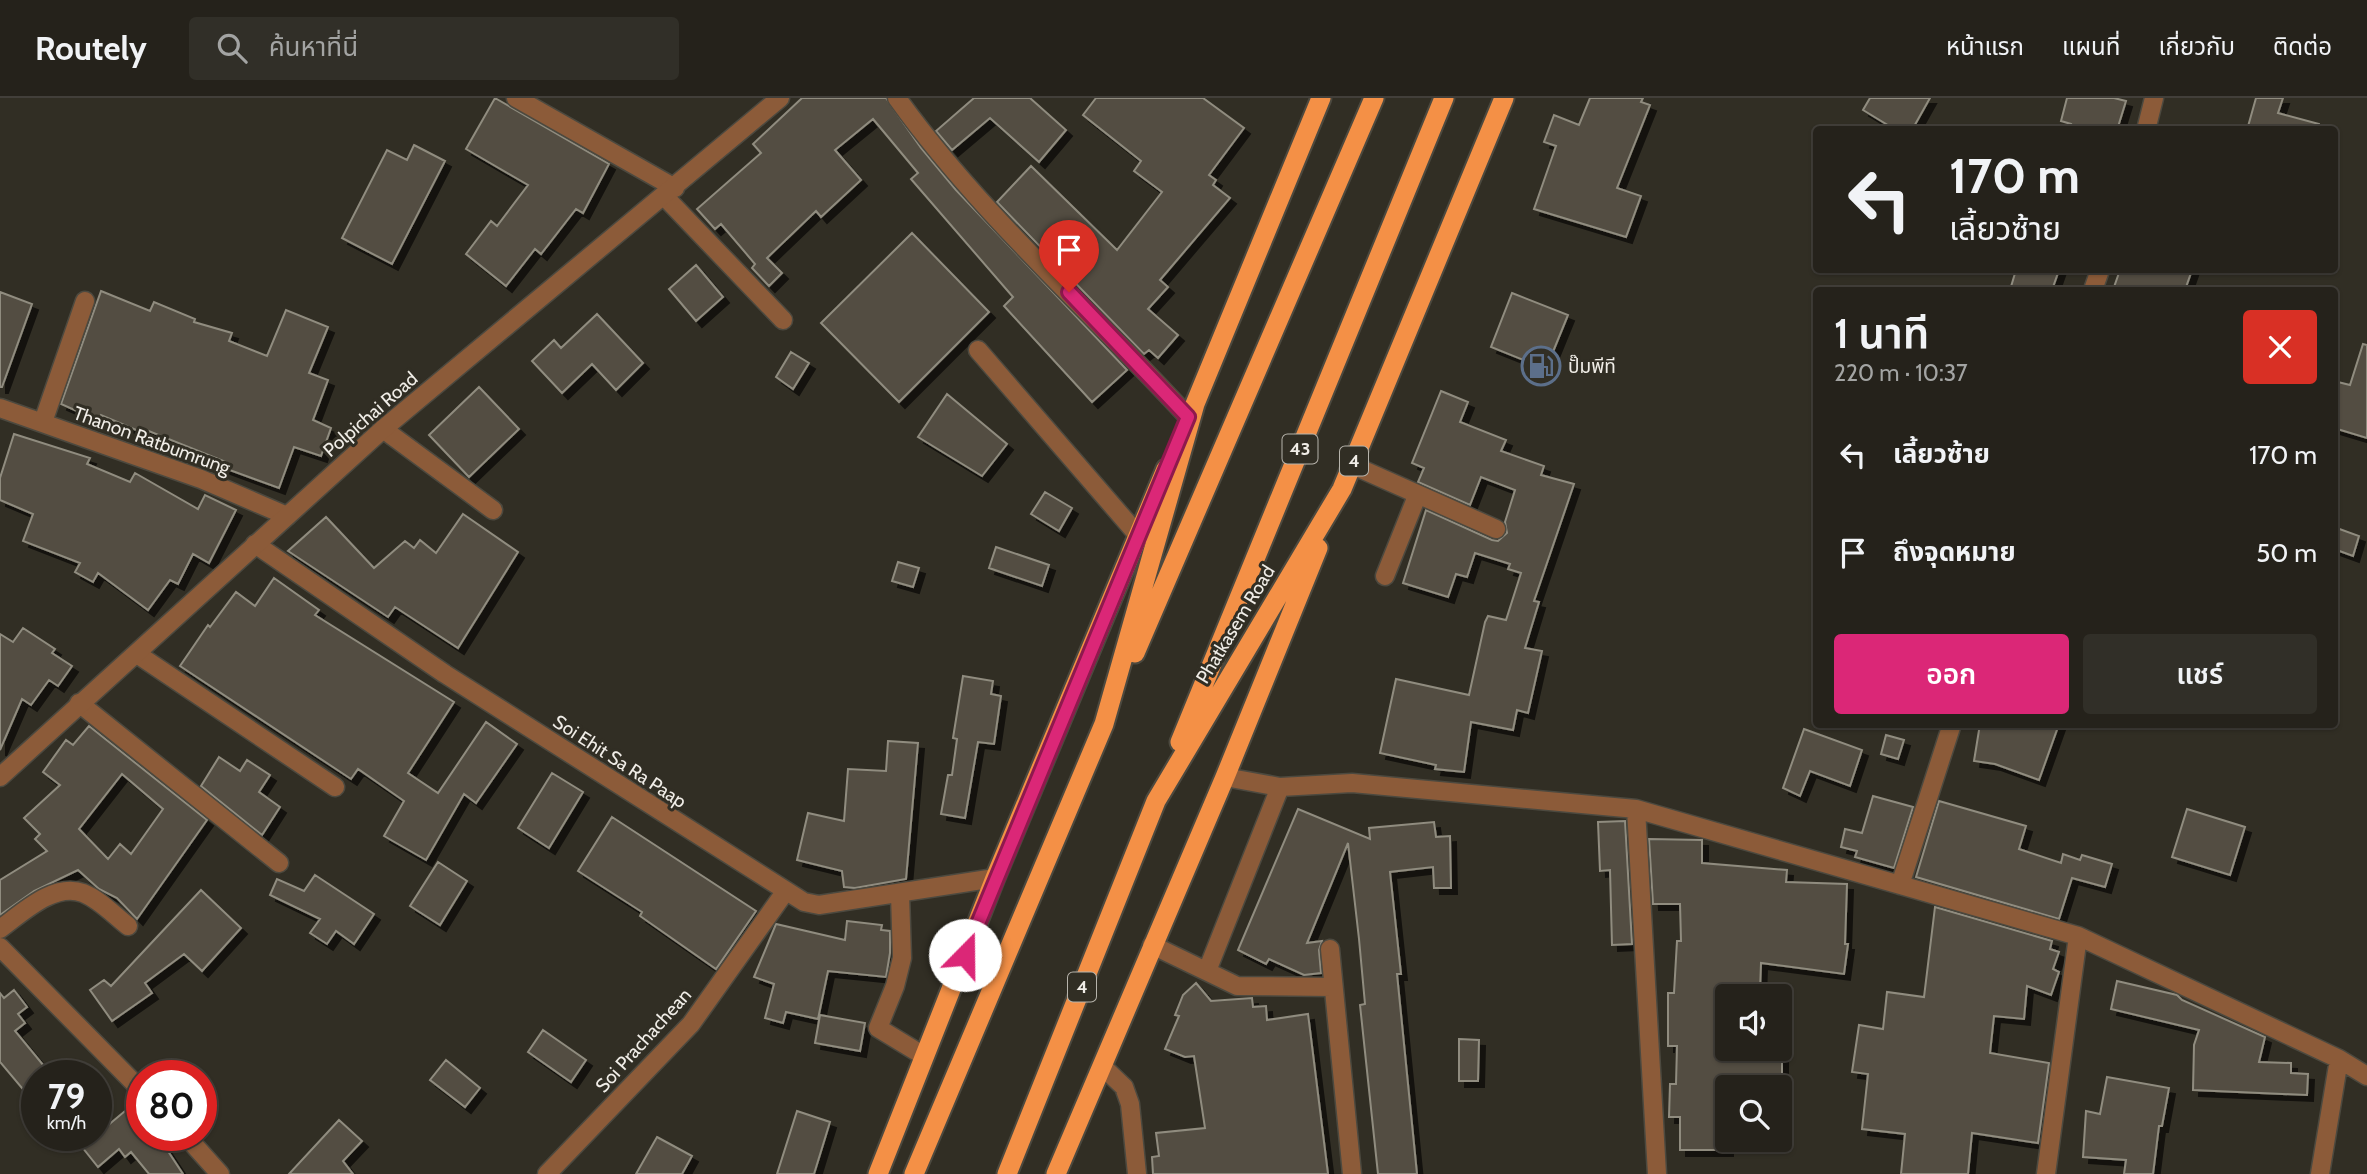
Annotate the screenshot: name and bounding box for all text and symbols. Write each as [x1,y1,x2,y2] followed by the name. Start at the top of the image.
[189,17,679,80] search box
[35,28,147,68] text: Routely
[213,29,251,67] icon: search
[269,31,358,63] text: ค้นหาที่นี่
[1946,32,2024,61] text: หน้าแรก
[2062,32,2120,61] text: แผนที่
[2158,32,2235,61] text: เกี่ยวกับ
[2273,32,2332,61] text: ติดต่อ
[1949,146,2080,205] text: 170 m
[1834,154,1925,245] icon: left
[1949,209,2061,248] text: เลี้ยวซ้าย
[1039,220,1099,292] pin
[1050,231,1088,269] icon: arrive
[1834,307,1929,359] text: 1 นาที
[2243,310,2317,384] button: close
[1520,345,1562,387] fuel station icon: ปั๊มพีที
[1568,354,1616,378] place label: ปั๊มพีที
[1834,359,1968,387] text: 220 m · 10:37
[318,367,422,462] street label: Polpichai Road
[70,401,234,480] street label: Thanon Ratbumrung
[1282,435,1318,464] road number: 43
[1834,436,1872,474] icon: left
[1893,438,1990,470] text: เลี้ยวซ้าย
[2249,439,2317,471] text: 170 m
[1340,446,1368,475] road number: 4
[1834,534,1872,572] icon: arrive
[1893,536,2016,568] text: ถึงจุดหมาย
[2256,537,2317,569] text: 50 m
[1191,561,1280,687] street label: Phatkasem Road
[1834,634,2069,714] button: ออก
[2083,634,2317,714] button: แชร์
[549,710,691,813] street label: Soi Ehit Sa Ra Paap
[928,918,1002,992] position arrow
[1068,972,1096,1002] road number: 4
[591,984,696,1097] street label: Soi Prachachean
[1715,984,1792,1152] map controls
[1715,984,1792,1061] button: sound
[126,1060,217,1151] speed limit sign: 80
[48,1075,85,1118] text: 79
[1715,1075,1792,1152] button: search
[47,1112,86,1134] text: km/h

